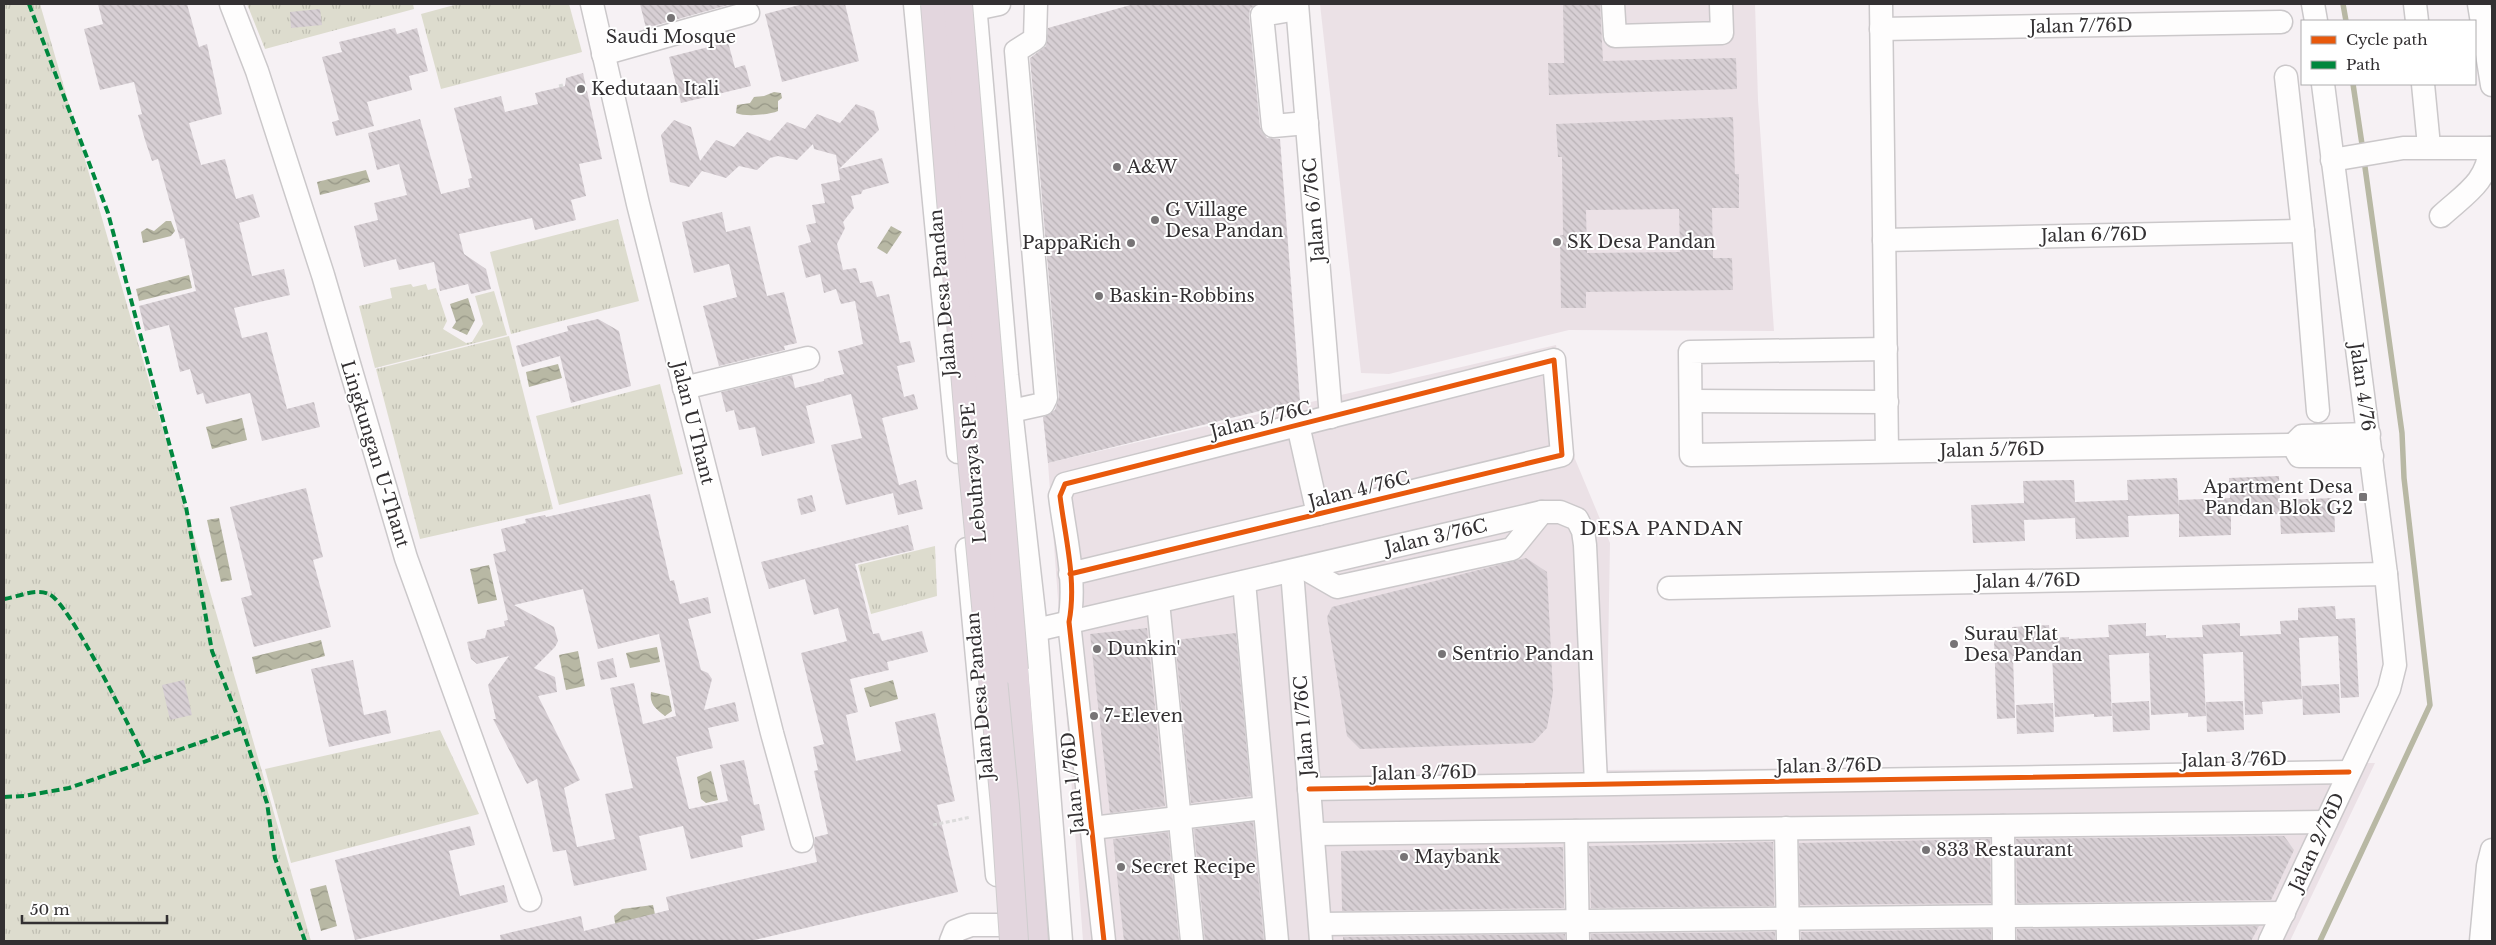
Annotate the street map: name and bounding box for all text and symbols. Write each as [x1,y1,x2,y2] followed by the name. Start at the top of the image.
[665,12,677,24] marker: Saudi Mosque
[2027,14,2133,38] street label: Jalan 7/76D
[2301,20,2476,85] legend
[606,26,736,48] place label: Saudi Mosque
[2346,30,2428,49] text: Cycle path
[2346,55,2380,74] text: Path
[591,78,719,100] place label: Kedutaan Itali
[575,83,587,95] marker: Kedutaan Itali
[1126,156,1178,178] place label: A&W
[1298,157,1330,265] street label: Jalan 6/76C
[1111,161,1123,173] marker: A&W
[1165,199,1283,242] place label: G Village Desa Pandan
[925,208,961,380] street label: Jalan Desa Pandan
[1149,214,1161,226] marker: G Village Desa Pandan
[2039,223,2147,247] street label: Jalan 6/76D
[1567,231,1716,253] place label: SK Desa Pandan
[1022,232,1121,254] place label: PappaRich
[1551,236,1563,248] marker: SK Desa Pandan
[1125,237,1137,249] marker: PappaRich
[1109,285,1255,307] place label: Baskin-Robbins
[1093,290,1105,302] marker: Baskin-Robbins
[2345,339,2379,433] street label: Jalan 4/76
[667,357,719,487] street label: Jalan U Thant
[336,358,414,550] street label: Lingkungan U-Thant
[1206,397,1314,444] street label: Jalan 5/76C
[957,402,991,544] street label: Lebuhraya SPE
[1937,438,2045,462] street label: Jalan 5/76D
[1304,467,1412,514] street label: Jalan 4/76C
[2202,476,2353,519] place label: Apartment Desa Pandan Blok G2
[2357,491,2369,503] marker: Apartment Desa Pandan Blok G2
[1381,515,1489,560] street label: Jalan 3/76C
[1580,517,1744,540] district label: DESA PANDAN
[1973,569,2081,593] street label: Jalan 4/76D
[962,611,998,783] street label: Jalan Desa Pandan
[1964,623,2082,666] place label: Surau Flat Desa Pandan
[1107,638,1181,660] place label: Dunkin'
[1948,638,1960,650] marker: Surau Flat Desa Pandan
[1091,643,1103,655] marker: Dunkin'
[1452,643,1594,665] place label: Sentrio Pandan
[1436,648,1448,660] marker: Sentrio Pandan
[1289,675,1319,779] street label: Jalan 1/76C
[1104,705,1183,727] place label: 7-Eleven
[1088,710,1100,722] marker: 7-Eleven
[1057,731,1090,837] street label: Jalan 1/76D
[2179,748,2287,772] street label: Jalan 3/76D
[1774,754,1882,778] street label: Jalan 3/76D
[1369,761,1477,785] street label: Jalan 3/76D
[2284,789,2349,896] street label: Jalan 2/76D
[1936,839,2074,861] place label: 833 Restaurant
[1920,844,1932,856] marker: 833 Restaurant
[1414,846,1500,868] place label: Maybank
[1398,851,1410,863] marker: Maybank
[1131,856,1256,878] place label: Secret Recipe
[1115,861,1127,873] marker: Secret Recipe
[22,892,168,924] scale bar
[30,900,70,919] text: 50 m

